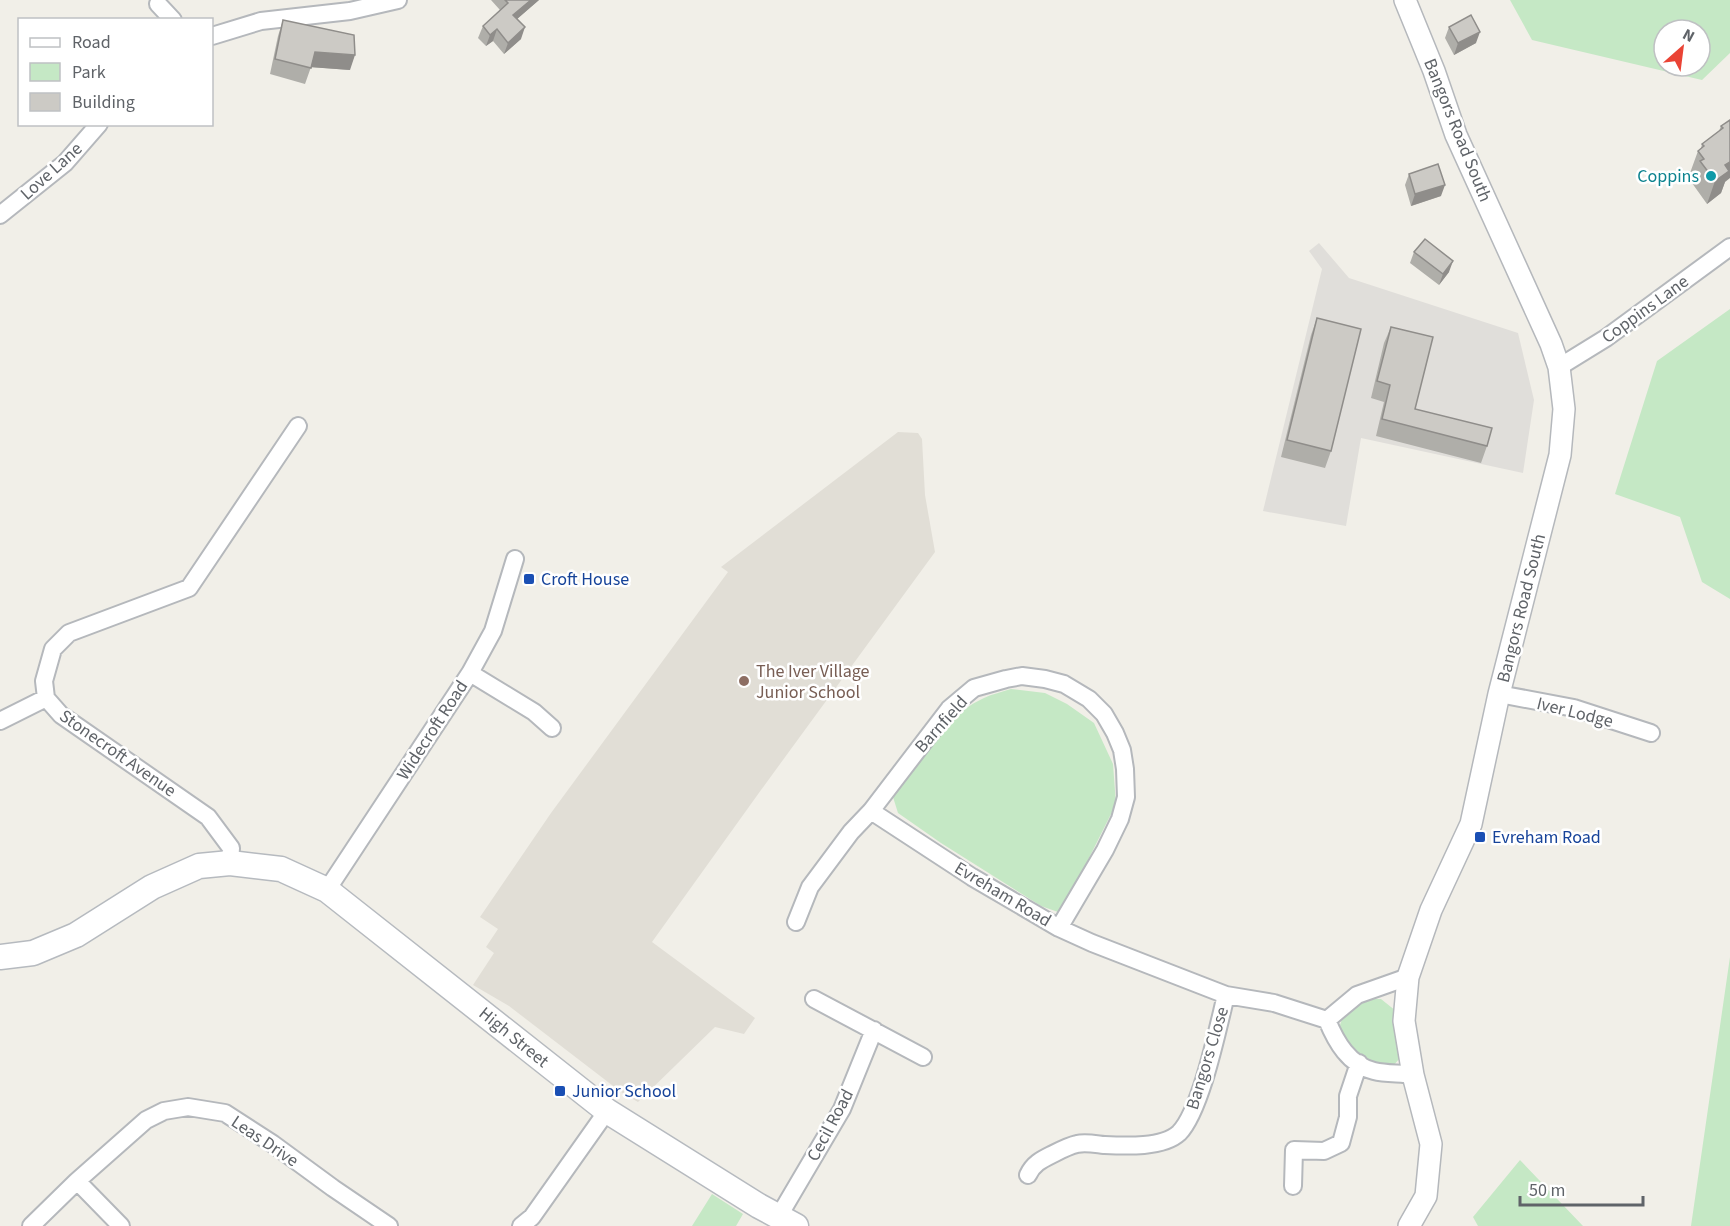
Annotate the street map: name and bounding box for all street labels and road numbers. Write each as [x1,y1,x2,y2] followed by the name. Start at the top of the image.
[1417,55,1498,206] street label: Bangors Road South
[15,137,88,206] street label: Love Lane
[1597,269,1694,350] street label: Coppins Lane
[1491,531,1552,685] street label: Bangors Road South
[391,675,474,785] street label: Widecroft Road
[909,690,974,758] street label: Barnfield
[1534,691,1616,734] street label: Iver Lodge
[54,704,181,803] street label: Stonecroft Avenue
[950,856,1056,933] street label: Evreham Road
[473,1001,554,1073] street label: High Street
[1180,1004,1235,1113] street label: Bangors Close
[801,1085,860,1166] street label: Cecil Road
[226,1110,303,1173] street label: Leas Drive

